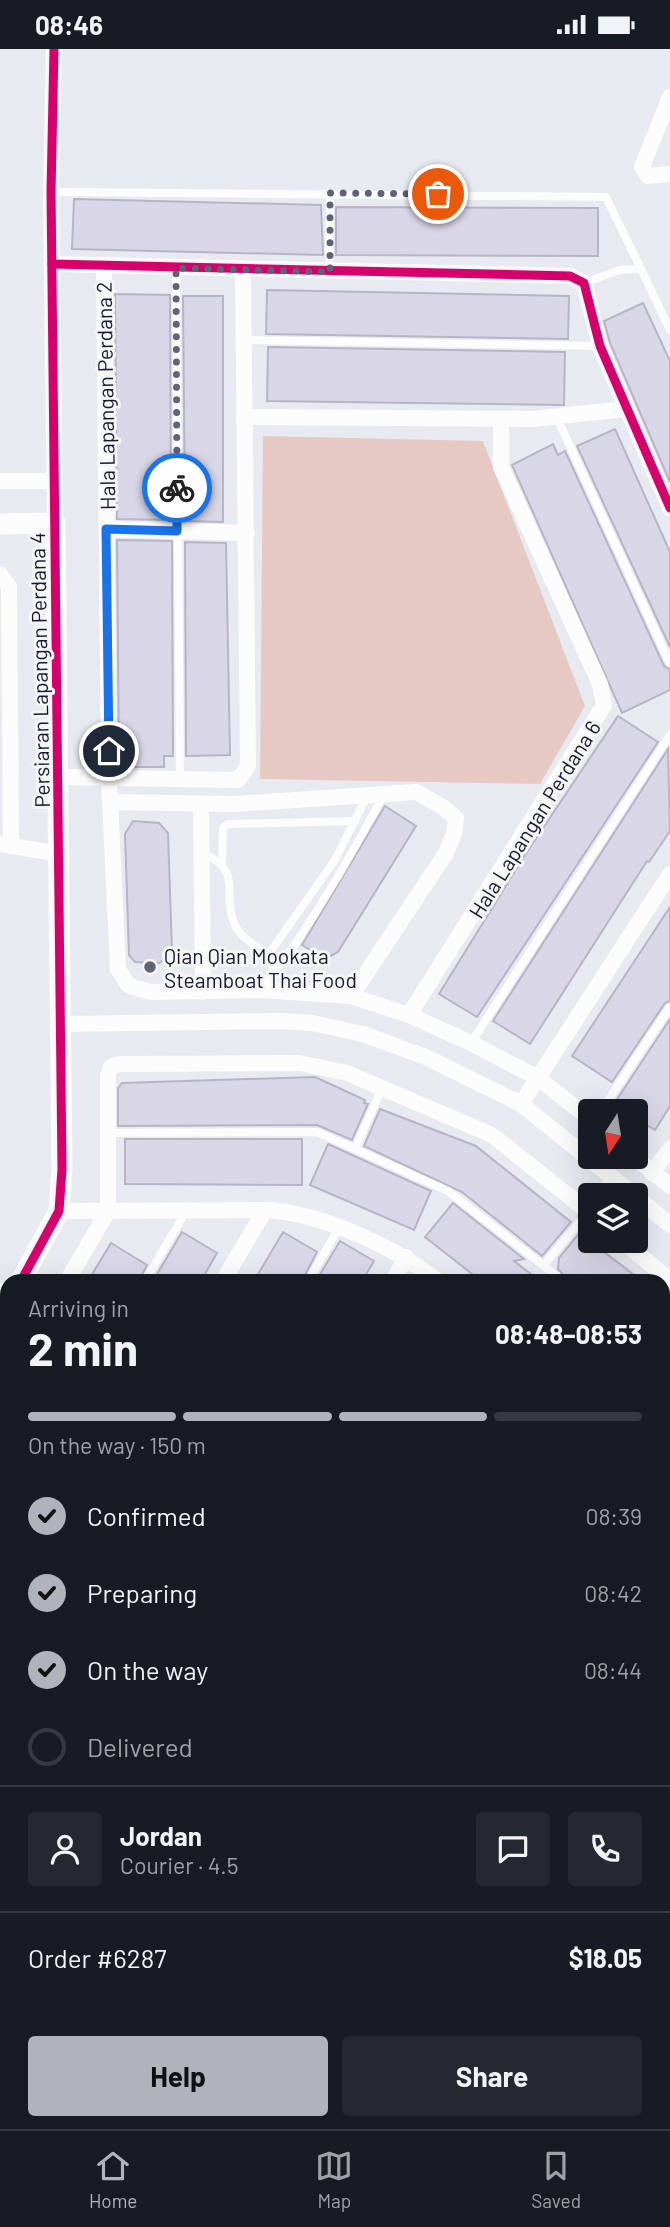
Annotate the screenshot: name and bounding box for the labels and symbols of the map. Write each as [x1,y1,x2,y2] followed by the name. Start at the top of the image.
[408,164,468,224] pin
[91,282,119,510] street label: Hala Lapangan Perdana 2
[142,453,212,523] courier
[24,532,54,808] street label: Persiaran Lapangan Perdana 4
[463,716,605,922] street label: Hala Lapangan Perdana 6
[79,721,139,781] pin
[164,943,357,992] place label: Qian Qian Mookata Steamboat Thai Food
[142,959,158,975] marker: Qian Qian Mookata Steamboat Thai Food
[578,1099,648,1169] north arrow

